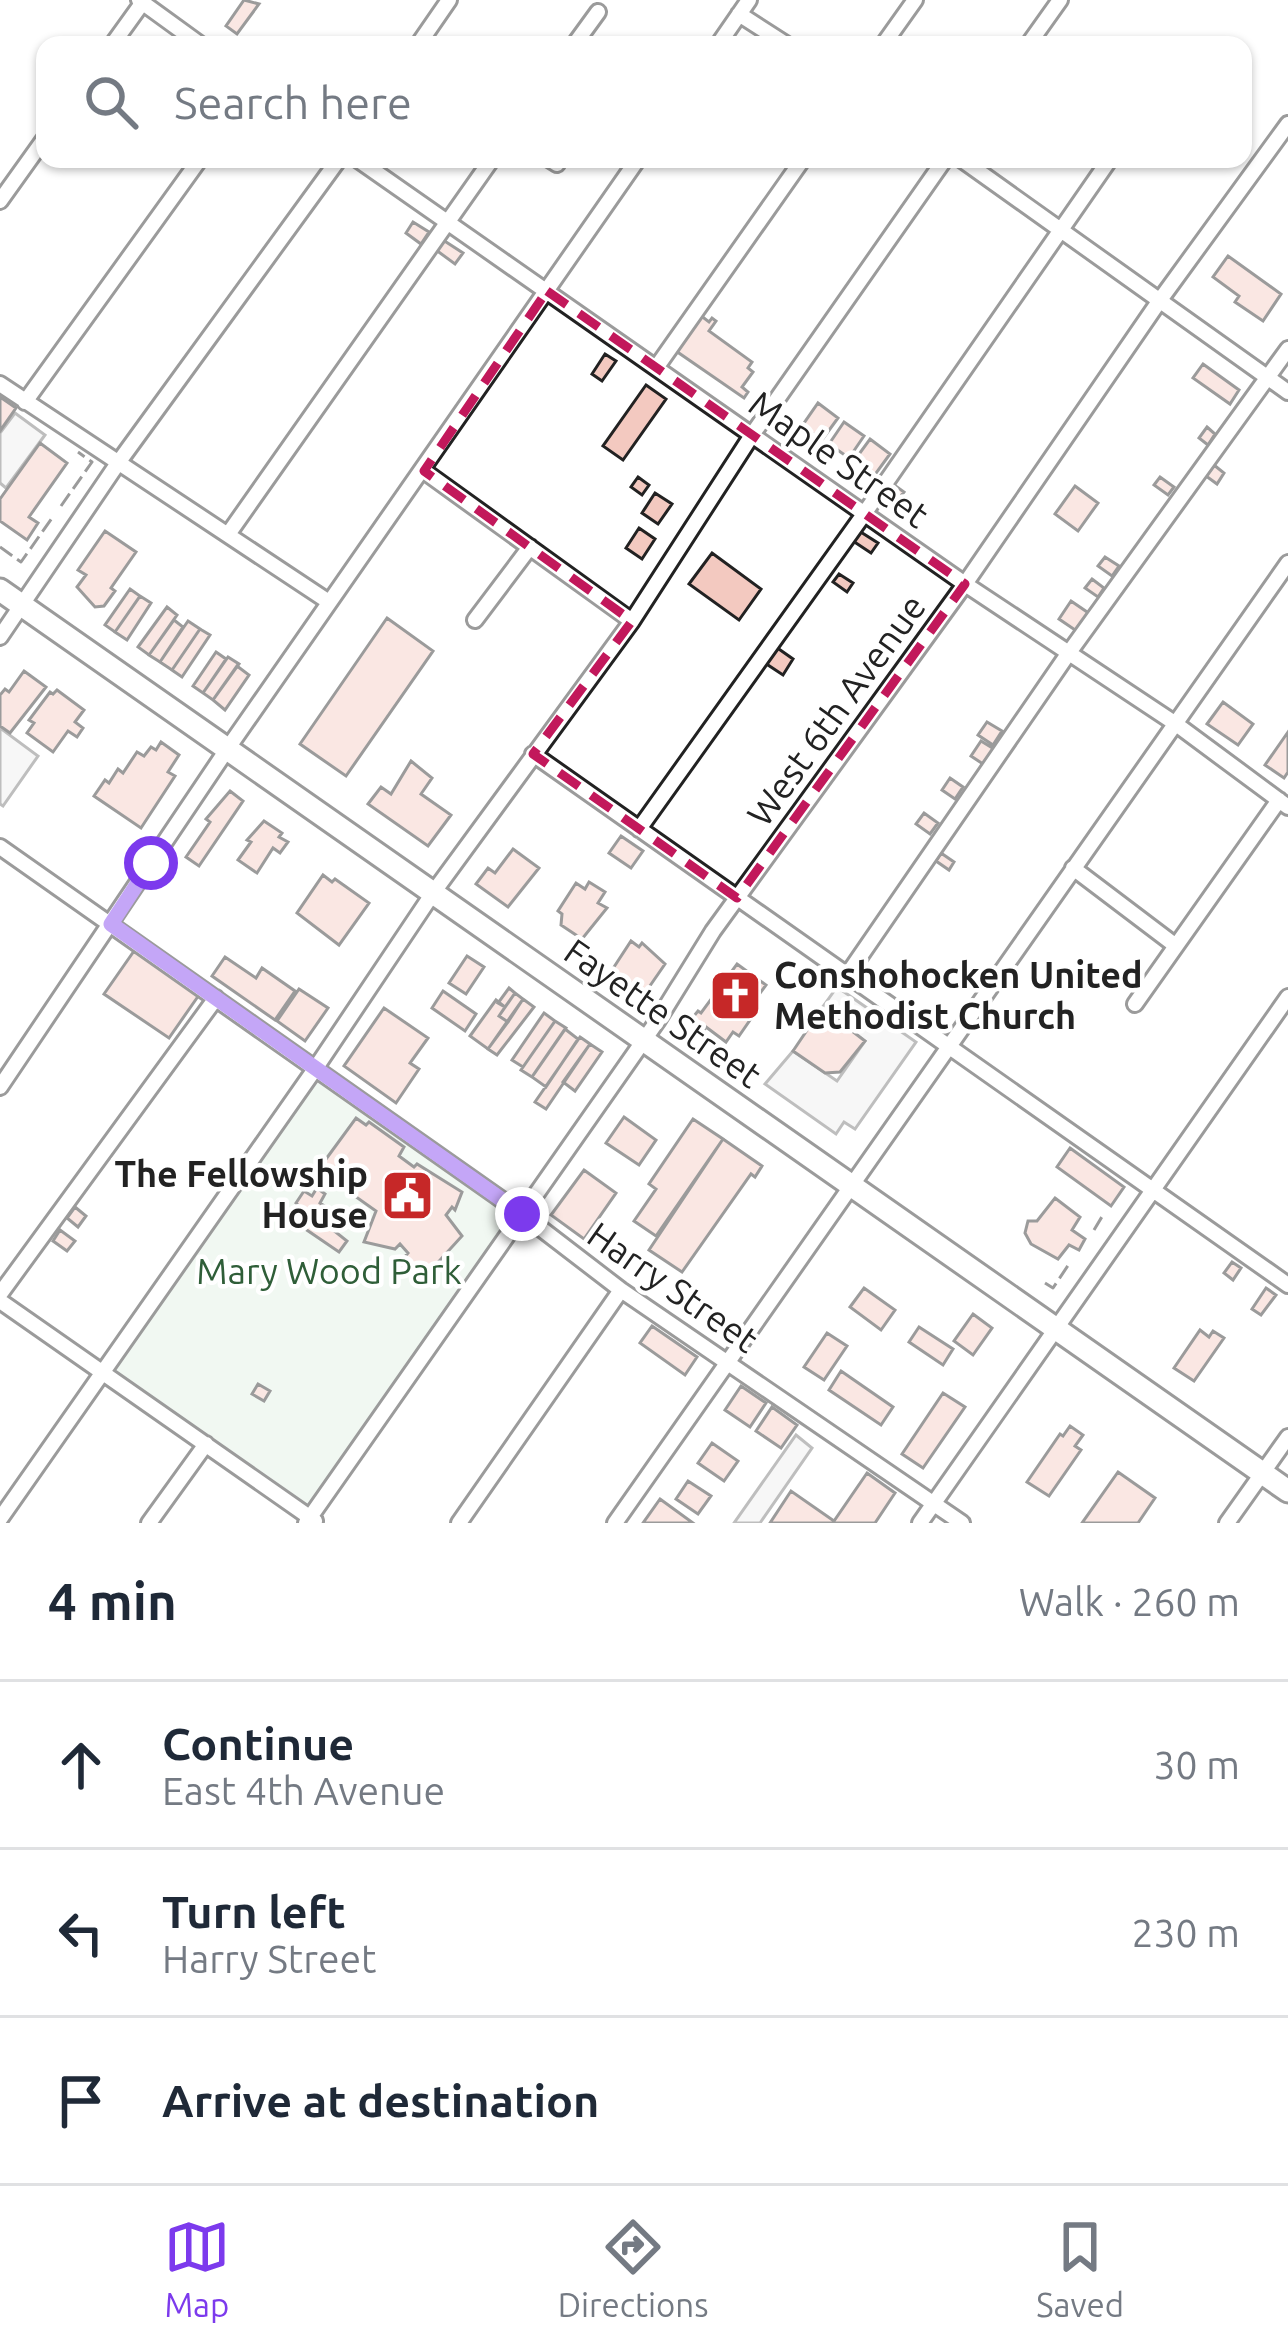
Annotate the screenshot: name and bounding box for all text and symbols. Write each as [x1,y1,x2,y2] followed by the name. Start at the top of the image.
[36,36,1252,168] search box
[78,69,144,135] icon: search
[174,77,412,128] text: Search here
[742,382,937,535] street label: Maple Street
[738,586,933,833] street label: West 6th Avenue
[124,836,178,890] route start
[557,930,769,1095] street label: Fayette Street
[774,954,1143,1036] place label: Conshohocken United Methodist Church
[707,968,763,1024] church icon: Conshohocken United Methodist Church
[114,1153,368,1235] place label: The Fellowship House
[379,1167,435,1223] public building icon: The Fellowship House
[495,1187,549,1241] route end
[581,1213,766,1360] street label: Harry Street
[196,1250,462,1291] park label: Mary Wood Park
[48,1572,177,1630] text: 4 min
[1019,1580,1240,1623] text: Walk · 260 m
[162,1718,354,1769] text: Continue
[48,1732,114,1798] icon: ahead
[1153,1743,1240,1786] text: 30 m
[162,1769,445,1812] text: East 4th Avenue
[162,1886,346,1937] text: Turn left
[48,1900,114,1966] icon: left
[1131,1911,1240,1954] text: 230 m
[162,1937,376,1980] text: Harry Street
[48,2068,114,2134] icon: arrive
[162,2075,599,2126] text: Arrive at destination
[164,2214,230,2323] tab: Map
[558,2214,708,2323] tab: Directions
[1036,2214,1124,2323] tab: Saved

